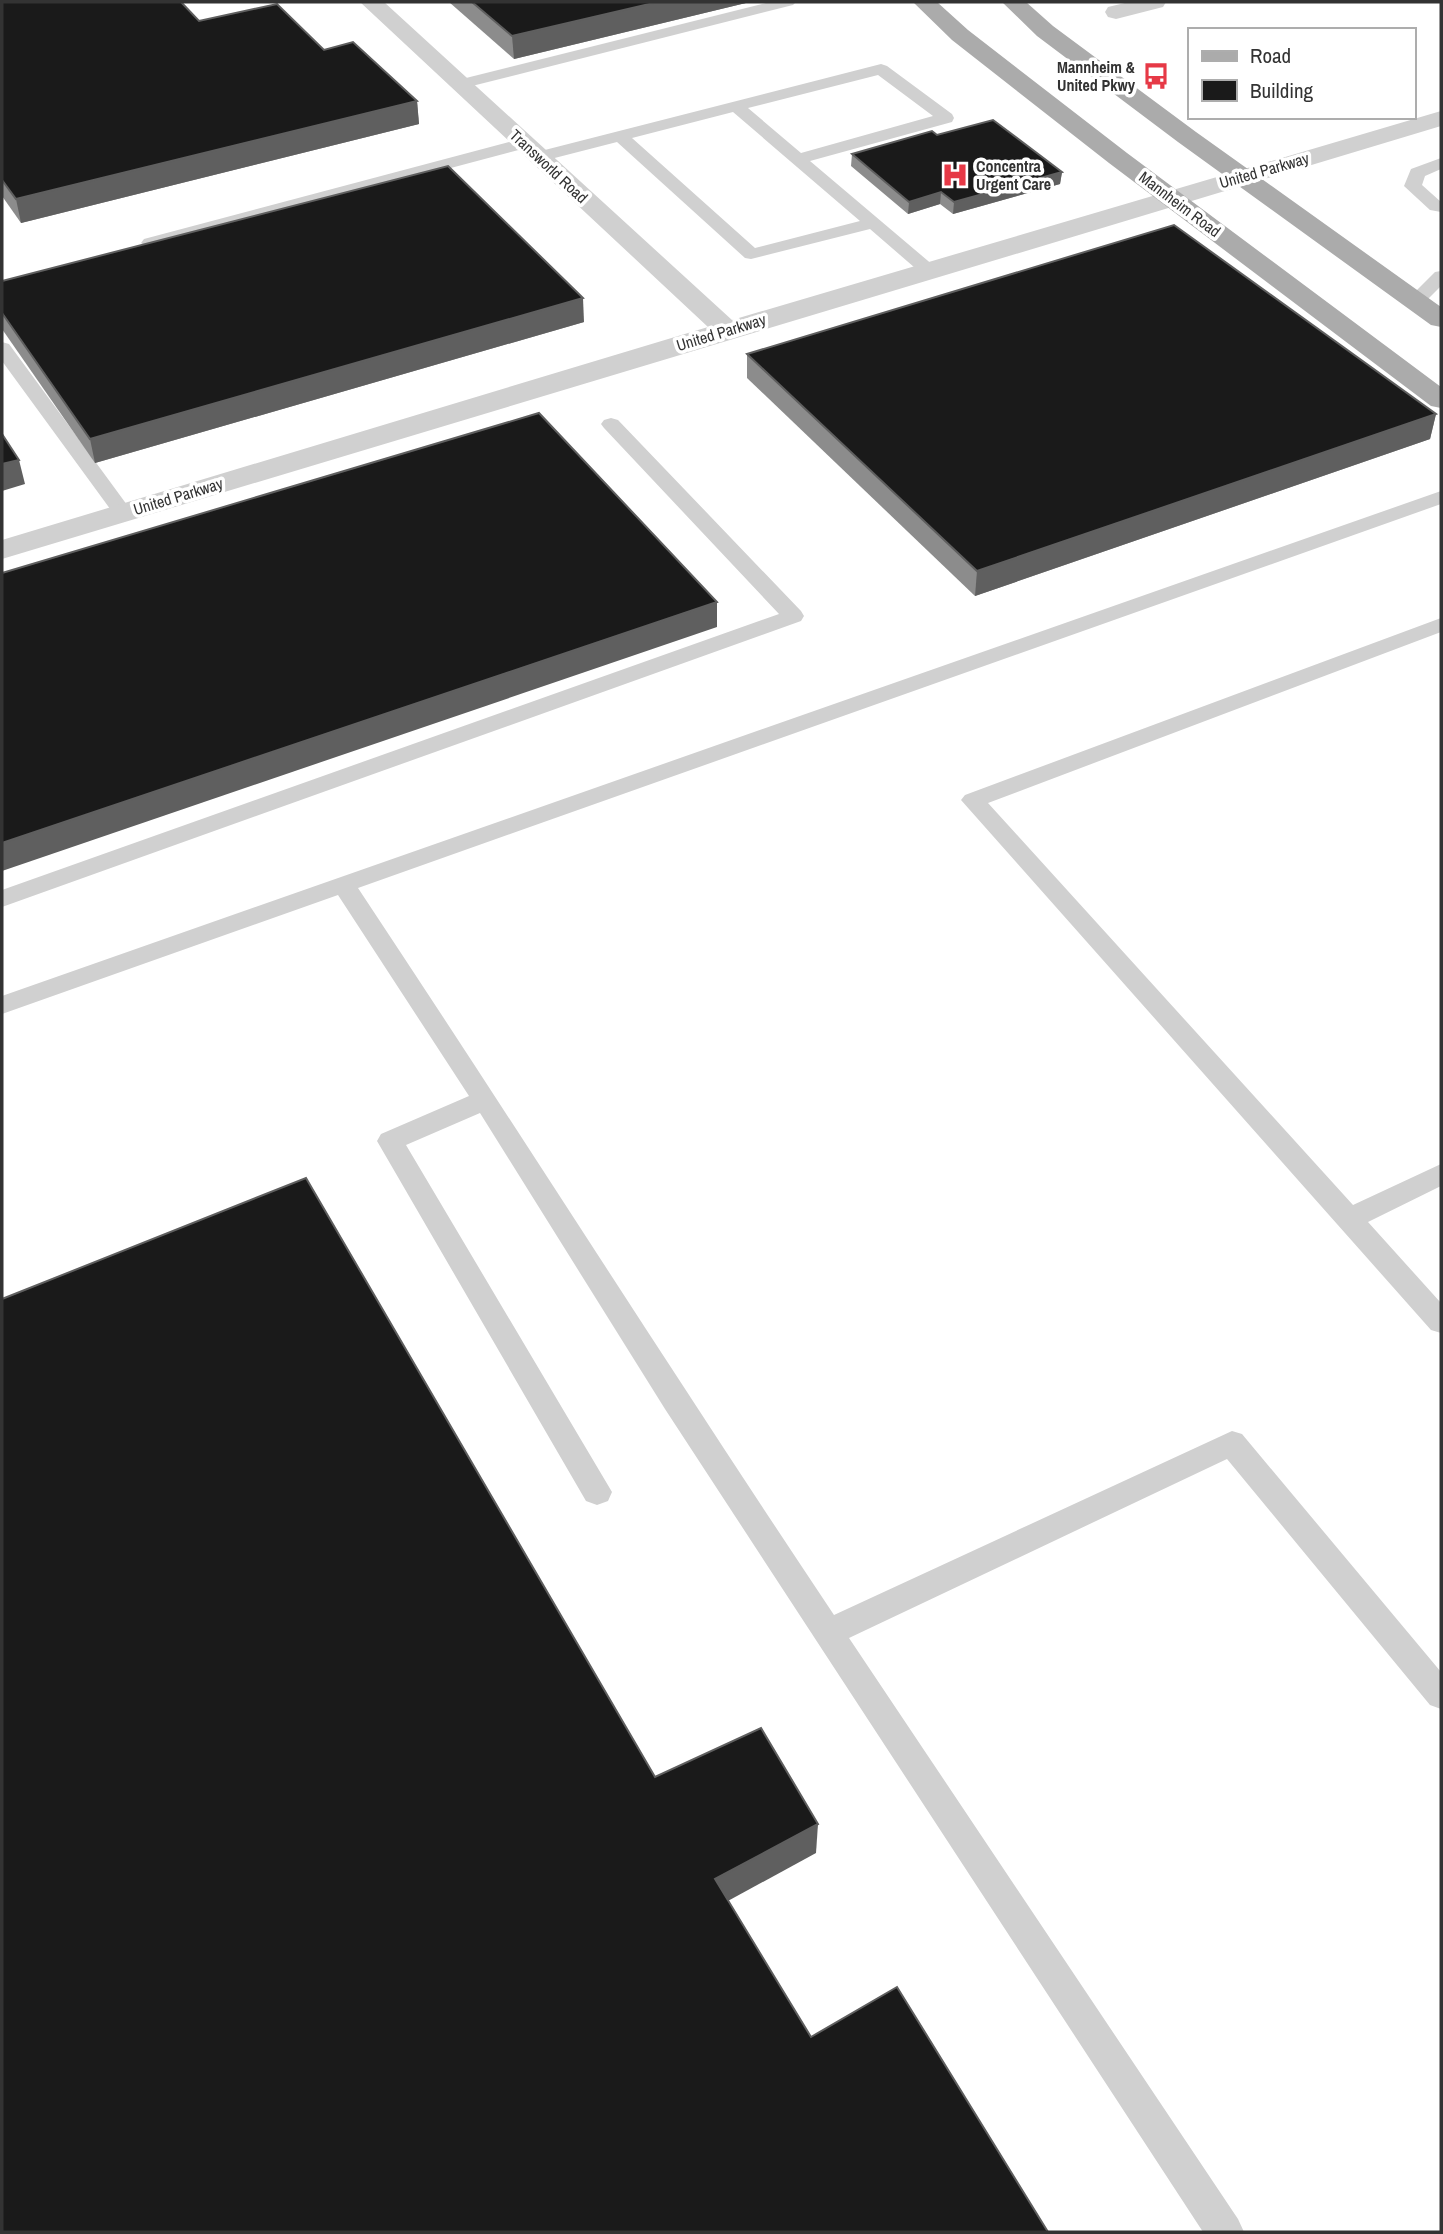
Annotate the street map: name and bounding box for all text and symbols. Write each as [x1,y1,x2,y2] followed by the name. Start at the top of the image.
[1188,28,1415,119] legend
[1250,41,1291,70] text: Road
[1057,56,1136,96] place label: Mannheim & United Pkwy
[1141,61,1171,91] bus stop icon: Mannheim & United Pkwy
[1250,76,1314,105] text: Building
[505,124,593,208] street label: Transworld Road
[1216,147,1312,193] street label: United Parkway
[976,155,1051,195] place label: Concentra Urgent Care
[940,160,970,190] hospital icon: Concentra Urgent Care
[1135,166,1225,242] street label: Mannheim Road
[674,308,769,356] street label: United Parkway
[131,472,226,520] street label: United Parkway

